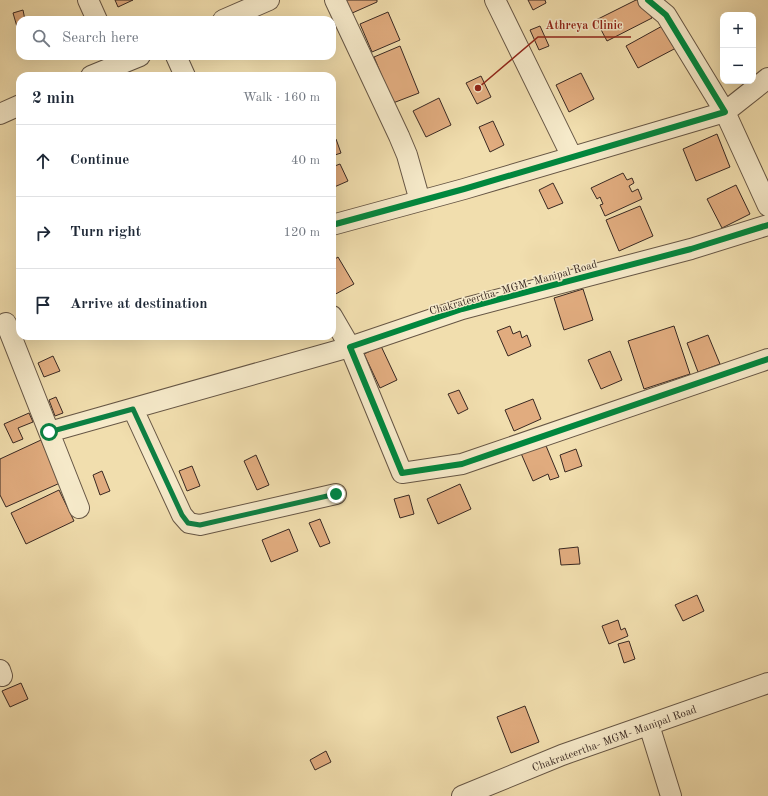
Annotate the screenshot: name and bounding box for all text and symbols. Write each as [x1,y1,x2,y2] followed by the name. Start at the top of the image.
[720,12,756,84] map controls
[720,12,756,48] button: +
[538,13,631,37] callout: Athreya Clinic
[16,16,336,60] search box
[545,20,623,32] text: Athreya Clinic
[30,27,52,49] icon: search
[62,31,139,46] text: Search here
[720,48,756,84] button: −
[32,90,75,107] text: 2 min
[243,91,320,104] text: Walk · 160 m
[32,150,54,172] icon: ahead
[70,153,129,168] text: Continue
[291,154,320,167] text: 40 m
[32,222,54,244] icon: right
[70,225,141,240] text: Turn right
[283,226,320,239] text: 120 m
[428,259,599,318] street label: Chakrateertha- MGM- Manipal Road
[32,294,54,316] icon: arrive
[70,297,208,312] text: Arrive at destination
[40,423,58,441] route start
[327,485,345,503] route end
[531,704,698,774] street label: Chakrateertha- MGM- Manipal Road

